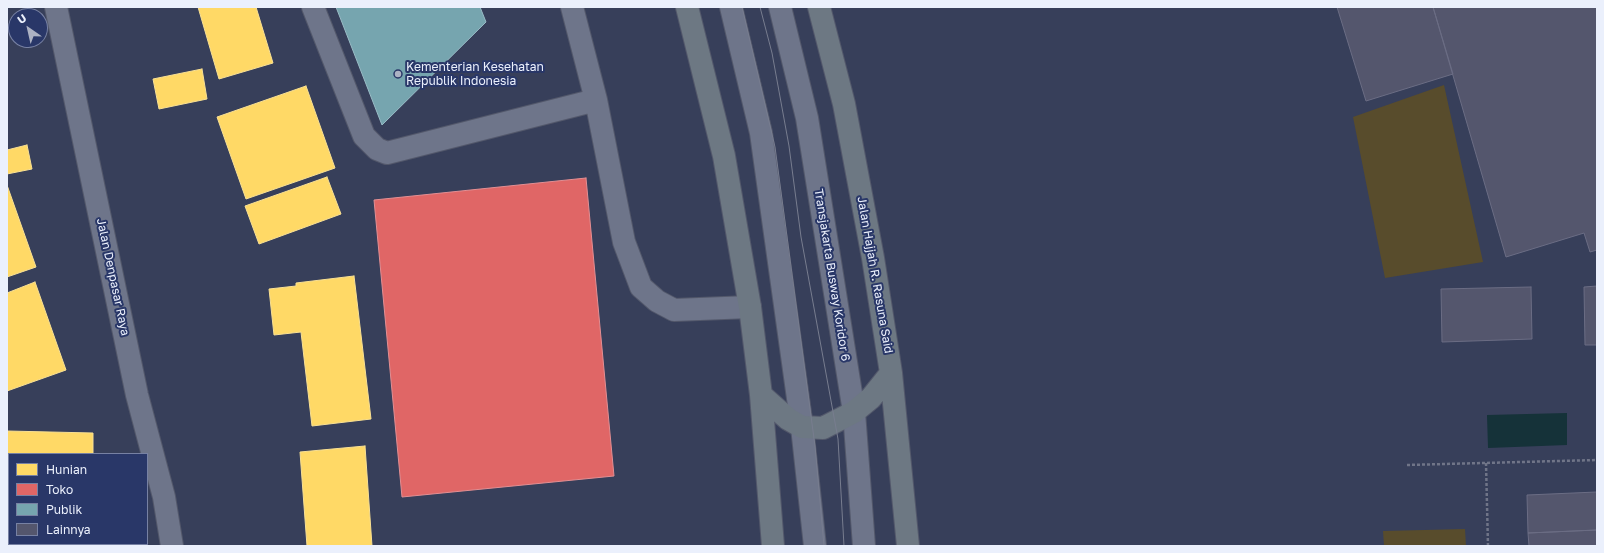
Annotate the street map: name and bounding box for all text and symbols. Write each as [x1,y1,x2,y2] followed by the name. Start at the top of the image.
[8,8,48,48] north arrow
[15,11,29,26] text: U
[406,60,544,88] place label: Kementerian Kesehatan Republik Indonesia
[393,69,403,79] marker: Kementerian Kesehatan Republik Indonesia
[811,188,853,362] street label: Transjakarta Busway Koridor 6
[854,195,896,355] street label: Jalan Hajjah R. Rasuna Said
[93,217,133,337] street label: Jalan Denpasar Raya
[8,453,148,545] legend
[46,462,87,477] text: Hunian
[46,482,73,497] text: Toko
[46,502,82,517] text: Publik
[46,522,91,537] text: Lainnya

